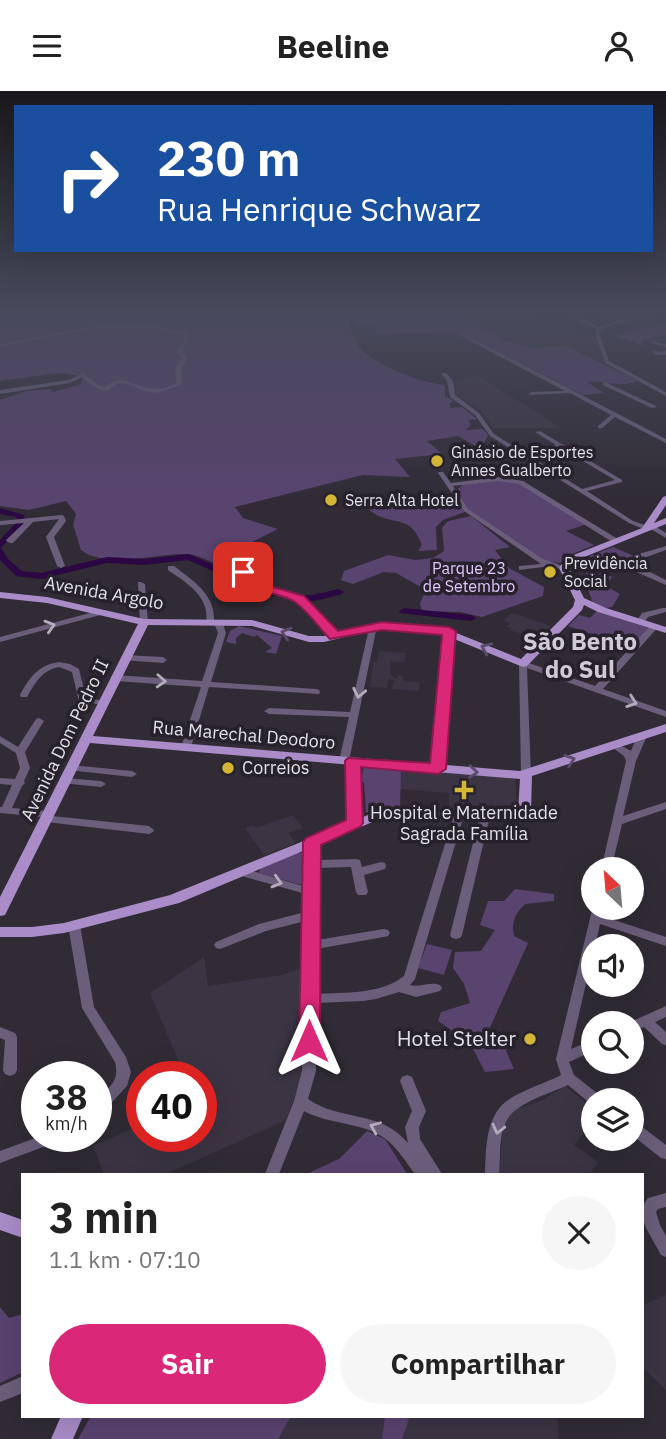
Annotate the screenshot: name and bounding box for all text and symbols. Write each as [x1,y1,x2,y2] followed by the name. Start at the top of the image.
[276,25,390,67] text: Beeline
[28,27,66,65] icon: menu
[600,27,638,65] icon: person
[157,126,301,189] text: 230 m
[42,133,133,224] icon: right
[157,188,481,230] text: Rua Henrique Schwarz
[451,442,594,480] place label: Ginásio de Esportes Annes Gualberto
[429,453,445,469] marker: Ginásio de Esportes Annes Gualberto
[345,490,459,510] place label: Serra Alta Hotel
[323,492,339,508] marker: Serra Alta Hotel
[213,542,273,602] pin
[224,553,262,591] icon: arrive
[564,553,648,591] place label: Previdência Social
[423,558,515,596] park label: Parque 23 de Setembro
[542,564,558,580] marker: Previdência Social
[43,571,166,614] street label: Avenida Argolo
[44,620,56,634] one-way arrow
[523,625,637,685] district label: São Bento do Sul
[280,626,292,641] one-way arrow
[481,642,493,656] one-way arrow
[15,655,114,824] street label: Avenida Dom Pedro II
[156,673,167,688] one-way arrow
[352,687,367,699] one-way arrow
[625,694,637,708] one-way arrow
[152,715,336,754] street label: Rua Marechal Deodoro
[563,754,576,768] one-way arrow
[242,756,310,779] place label: Correios
[220,760,236,776] marker: Correios
[468,764,479,779] one-way arrow
[454,780,474,800] marker: Hospital e Maternidade Sagrada Família
[370,801,558,845] place label: Hospital e Maternidade Sagrada Família
[581,857,644,921] north arrow
[581,857,644,1151] map controls
[270,873,282,888] one-way arrow
[581,934,644,997] button: sound
[272,1004,346,1078] position arrow
[581,1011,644,1074] button: search
[397,1024,516,1052] place label: Hotel Stelter
[522,1031,538,1047] marker: Hotel Stelter
[126,1061,217,1152] speed limit sign: 40
[45,1074,88,1120] text: 38
[581,1088,644,1151] button: layers
[45,1112,88,1135] text: km/h
[370,1121,383,1135] one-way arrow
[492,1123,506,1135] one-way arrow
[49,1190,159,1245] text: 3 min
[542,1196,616,1270] button: close
[49,1244,201,1274] text: 1.1 km · 07:10
[49,1324,326,1404] button: Sair
[340,1324,616,1404] button: Compartilhar

